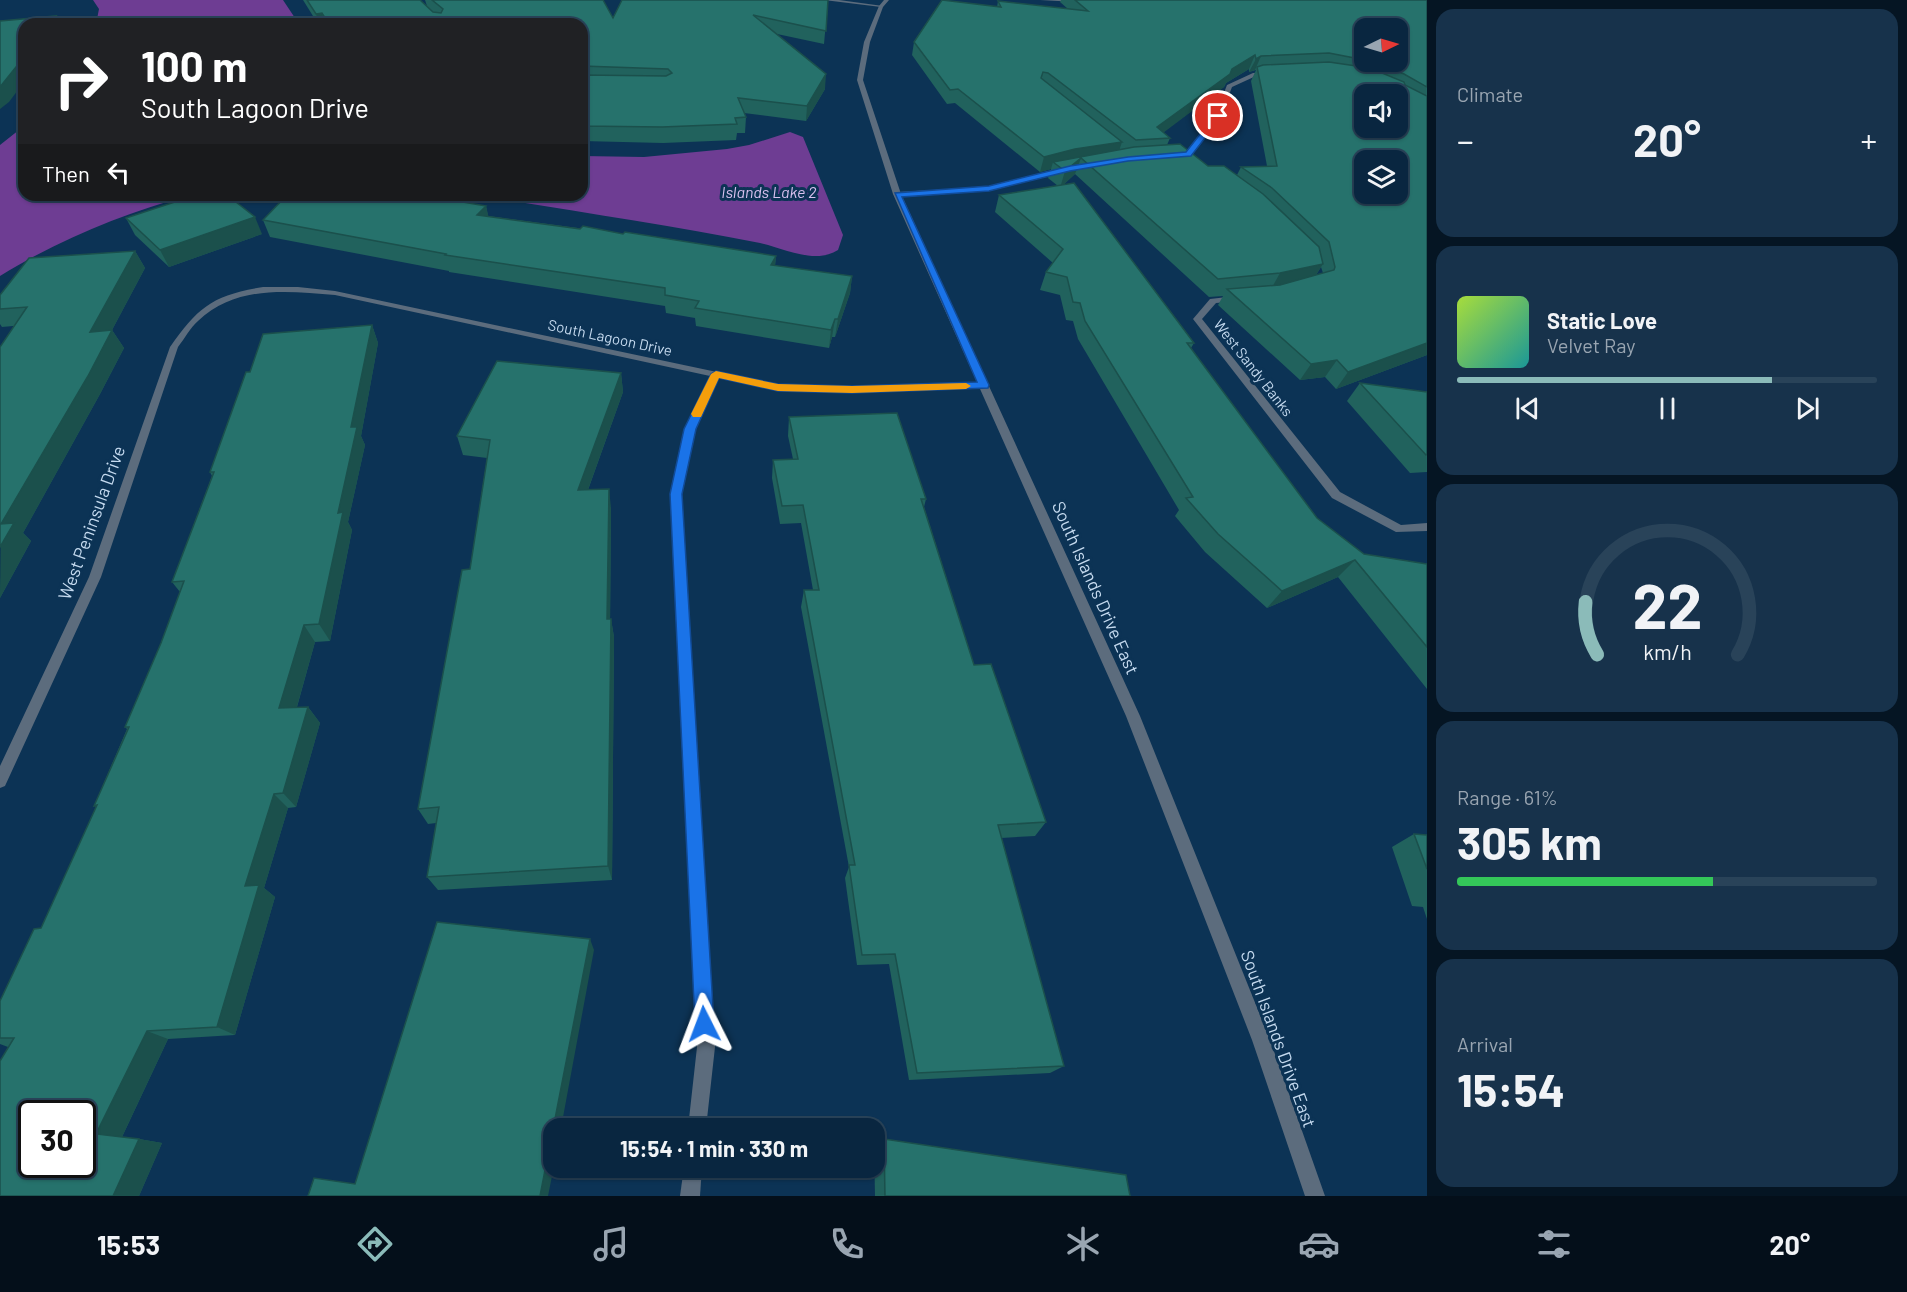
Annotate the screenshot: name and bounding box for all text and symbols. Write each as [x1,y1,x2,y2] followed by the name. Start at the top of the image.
[1354,18,1408,72] north arrow
[1354,18,1408,204] map controls
[141,40,247,90] text: 100 m
[42,42,120,120] icon: right
[1457,82,1523,106] text: Climate
[1354,84,1408,138] button: sound
[1192,90,1243,141] pin
[141,91,369,123] text: South Lagoon Drive
[1201,99,1234,132] icon: arrive
[1633,112,1701,166] text: 20°
[1457,120,1474,160] text: −
[1861,120,1877,160] text: +
[1354,150,1408,204] button: layers
[102,156,135,189] icon: left
[42,160,90,186] text: Then
[721,182,817,201] water label: Islands Lake 2
[1547,307,1657,333] text: Static Love
[546,315,674,359] street label: South Lagoon Drive
[1210,315,1297,419] street label: West Sandy Banks
[1547,333,1636,357] text: Velvet Ray
[1511,392,1544,425] icon: previous
[1651,392,1684,425] icon: pause
[1791,392,1824,425] icon: next
[53,443,129,603] street label: West Peninsula Drive
[1048,498,1144,678] street label: South Islands Drive East
[1632,567,1702,641] text: 22
[1643,639,1691,664] text: km/h
[1457,785,1558,809] text: Range · 61%
[1457,815,1602,869] text: 305 km
[1237,947,1321,1130] street label: South Islands Drive East
[672,992,736,1056] position arrow
[1457,1032,1513,1056] text: Arrival
[1457,1062,1565,1116] text: 15:54
[18,1100,96,1178] speed limit sign: 30
[620,1135,808,1161] text: 15:54 · 1 min · 330 m
[354,1223,396,1265] icon: directions
[590,1223,632,1265] icon: music
[826,1223,868,1265] icon: phone
[1062,1223,1104,1265] icon: climate
[1298,1223,1340,1265] icon: car
[1533,1223,1575,1265] icon: filters
[97,1228,160,1260] text: 15:53
[1769,1228,1810,1260] text: 20°

